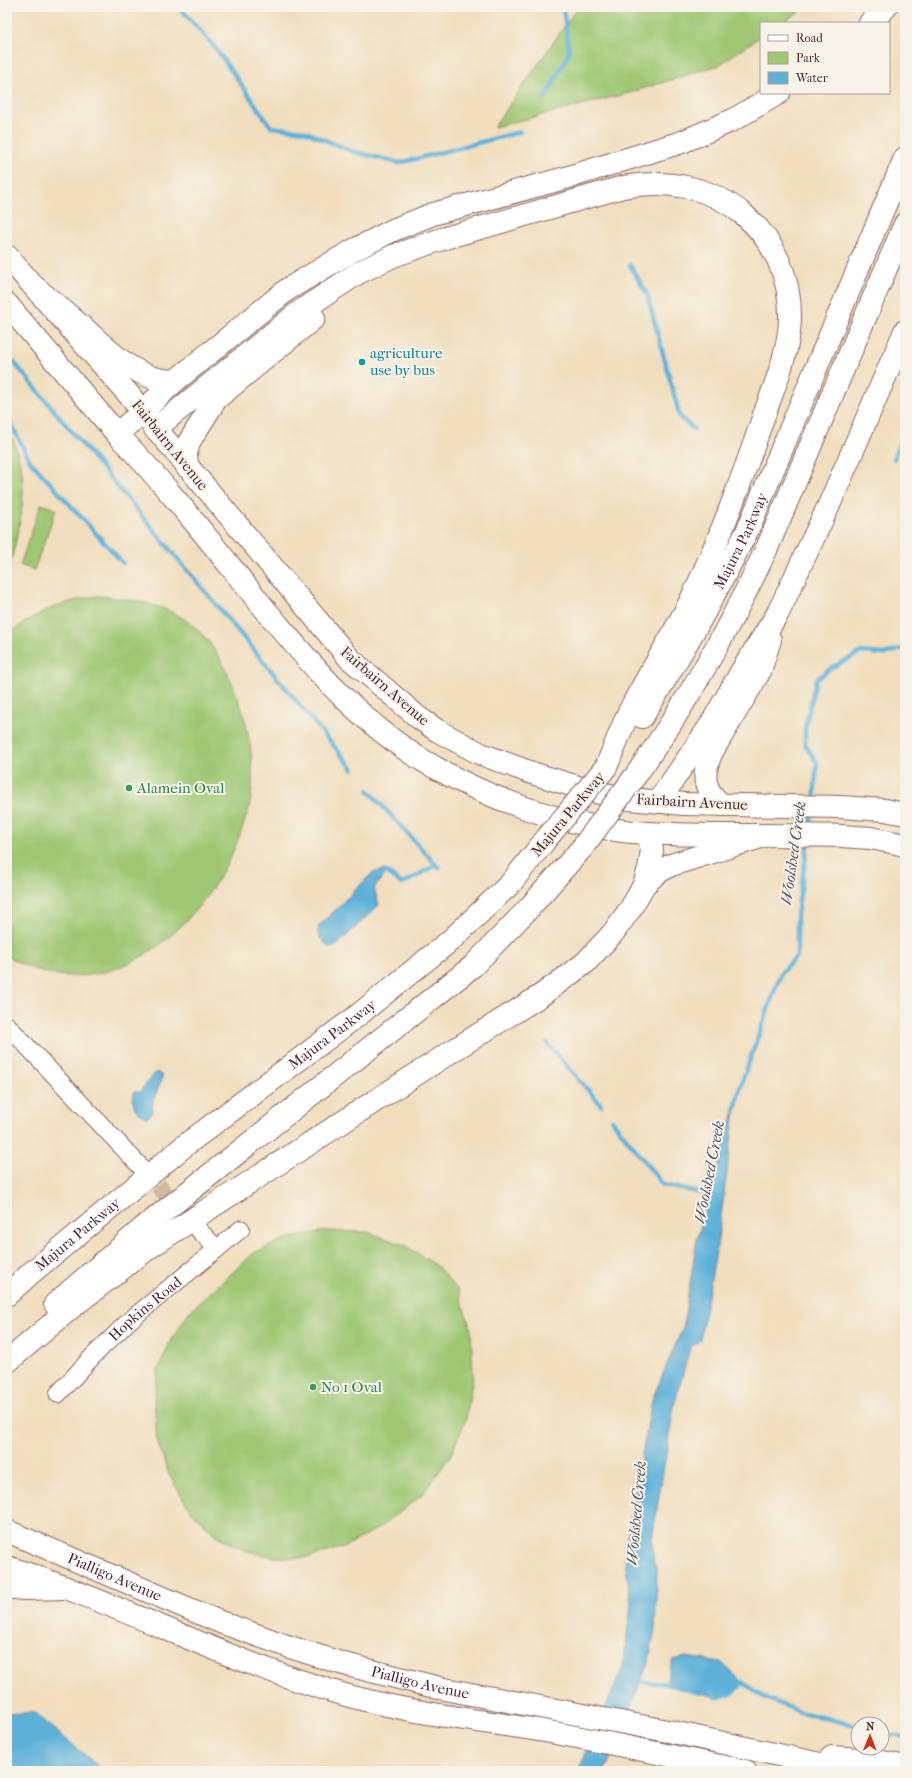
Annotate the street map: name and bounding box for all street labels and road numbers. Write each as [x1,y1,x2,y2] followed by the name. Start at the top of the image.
[128,396,212,494] street label: Fairbairn Avenue
[710,489,772,592] street label: Majura Parkway
[337,643,433,730] street label: Fairbairn Avenue
[527,767,609,860] street label: Majura Parkway
[636,790,749,814] street label: Fairbairn Avenue
[285,995,380,1073] street label: Majura Parkway
[31,1193,125,1275] street label: Majura Parkway
[105,1272,186,1345] street label: Hopkins Road
[65,1549,165,1605] street label: Pialligo Avenue
[369,1662,471,1703] street label: Pialligo Avenue

